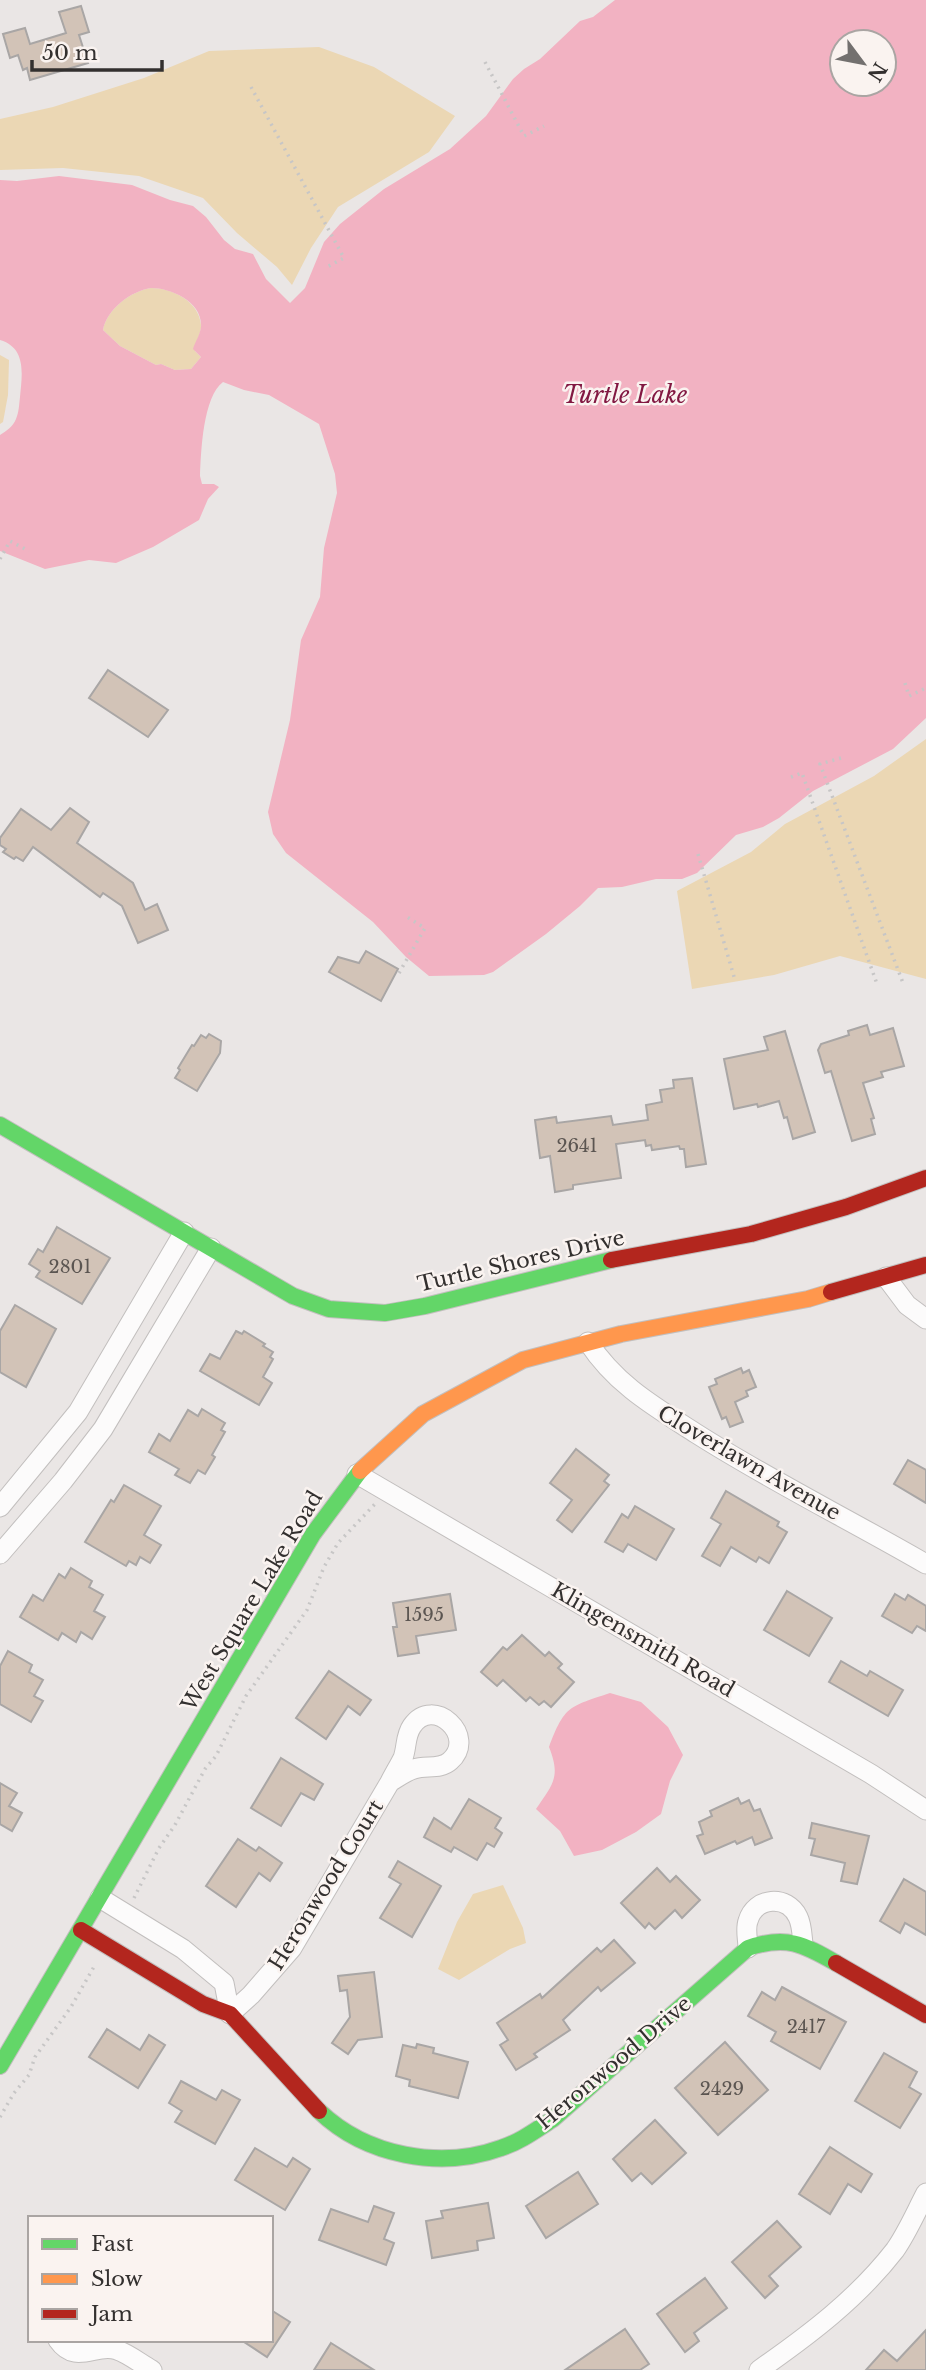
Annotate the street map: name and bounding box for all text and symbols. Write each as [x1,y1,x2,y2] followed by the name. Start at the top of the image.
[32,28,161,72] scale bar
[828,28,898,98] north arrow
[42,40,98,66] text: 50 m
[862,58,891,86] text: N
[563,381,688,409] water label: Turtle Lake
[556,1135,598,1157] house number: 2641
[415,1225,627,1297] street label: Turtle Shores Drive
[49,1256,91,1278] house number: 2801
[653,1400,845,1526] street label: Cloverlawn Avenue
[175,1486,328,1717] street label: West Square Lake Road
[547,1577,739,1703] street label: Klingensmith Road
[404,1604,444,1626] house number: 1595
[263,1795,389,1975] street label: Heronwood Court
[531,1991,697,2135] street label: Heronwood Drive
[787,2016,826,2038] house number: 2417
[700,2078,744,2100] house number: 2429
[28,2216,273,2342] legend
[91,2231,133,2257] text: Fast
[91,2266,143,2292] text: Slow
[88,2301,133,2327] text: Jam

